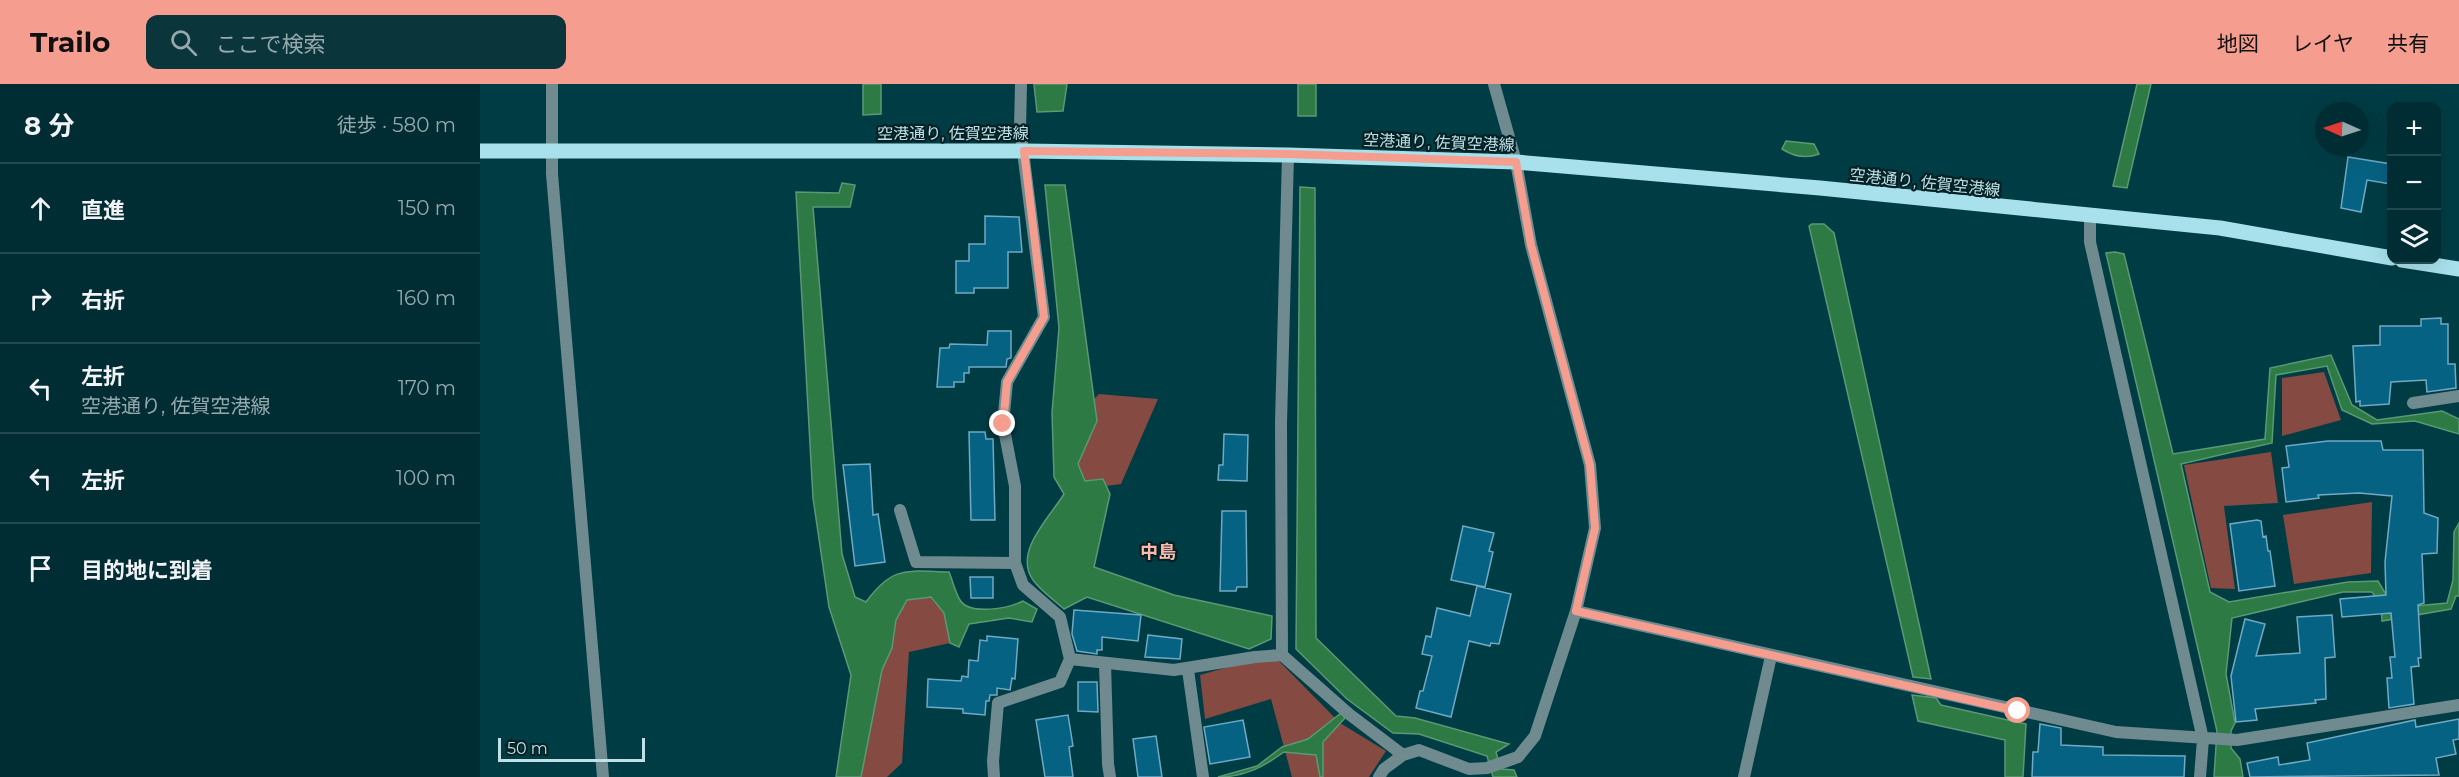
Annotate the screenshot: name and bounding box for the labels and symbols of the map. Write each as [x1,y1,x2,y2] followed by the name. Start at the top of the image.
[2315,102,2369,156] north arrow
[877,124,1029,143] street label: 空港通り, 佐賀空港線
[1363,130,1515,155] street label: 空港通り, 佐賀空港線
[1849,165,2001,200] street label: 空港通り, 佐賀空港線
[989,410,1015,436] route end
[1140,541,1176,563] district label: 中島
[2004,697,2030,723] route start
[498,735,645,762] scale bar

